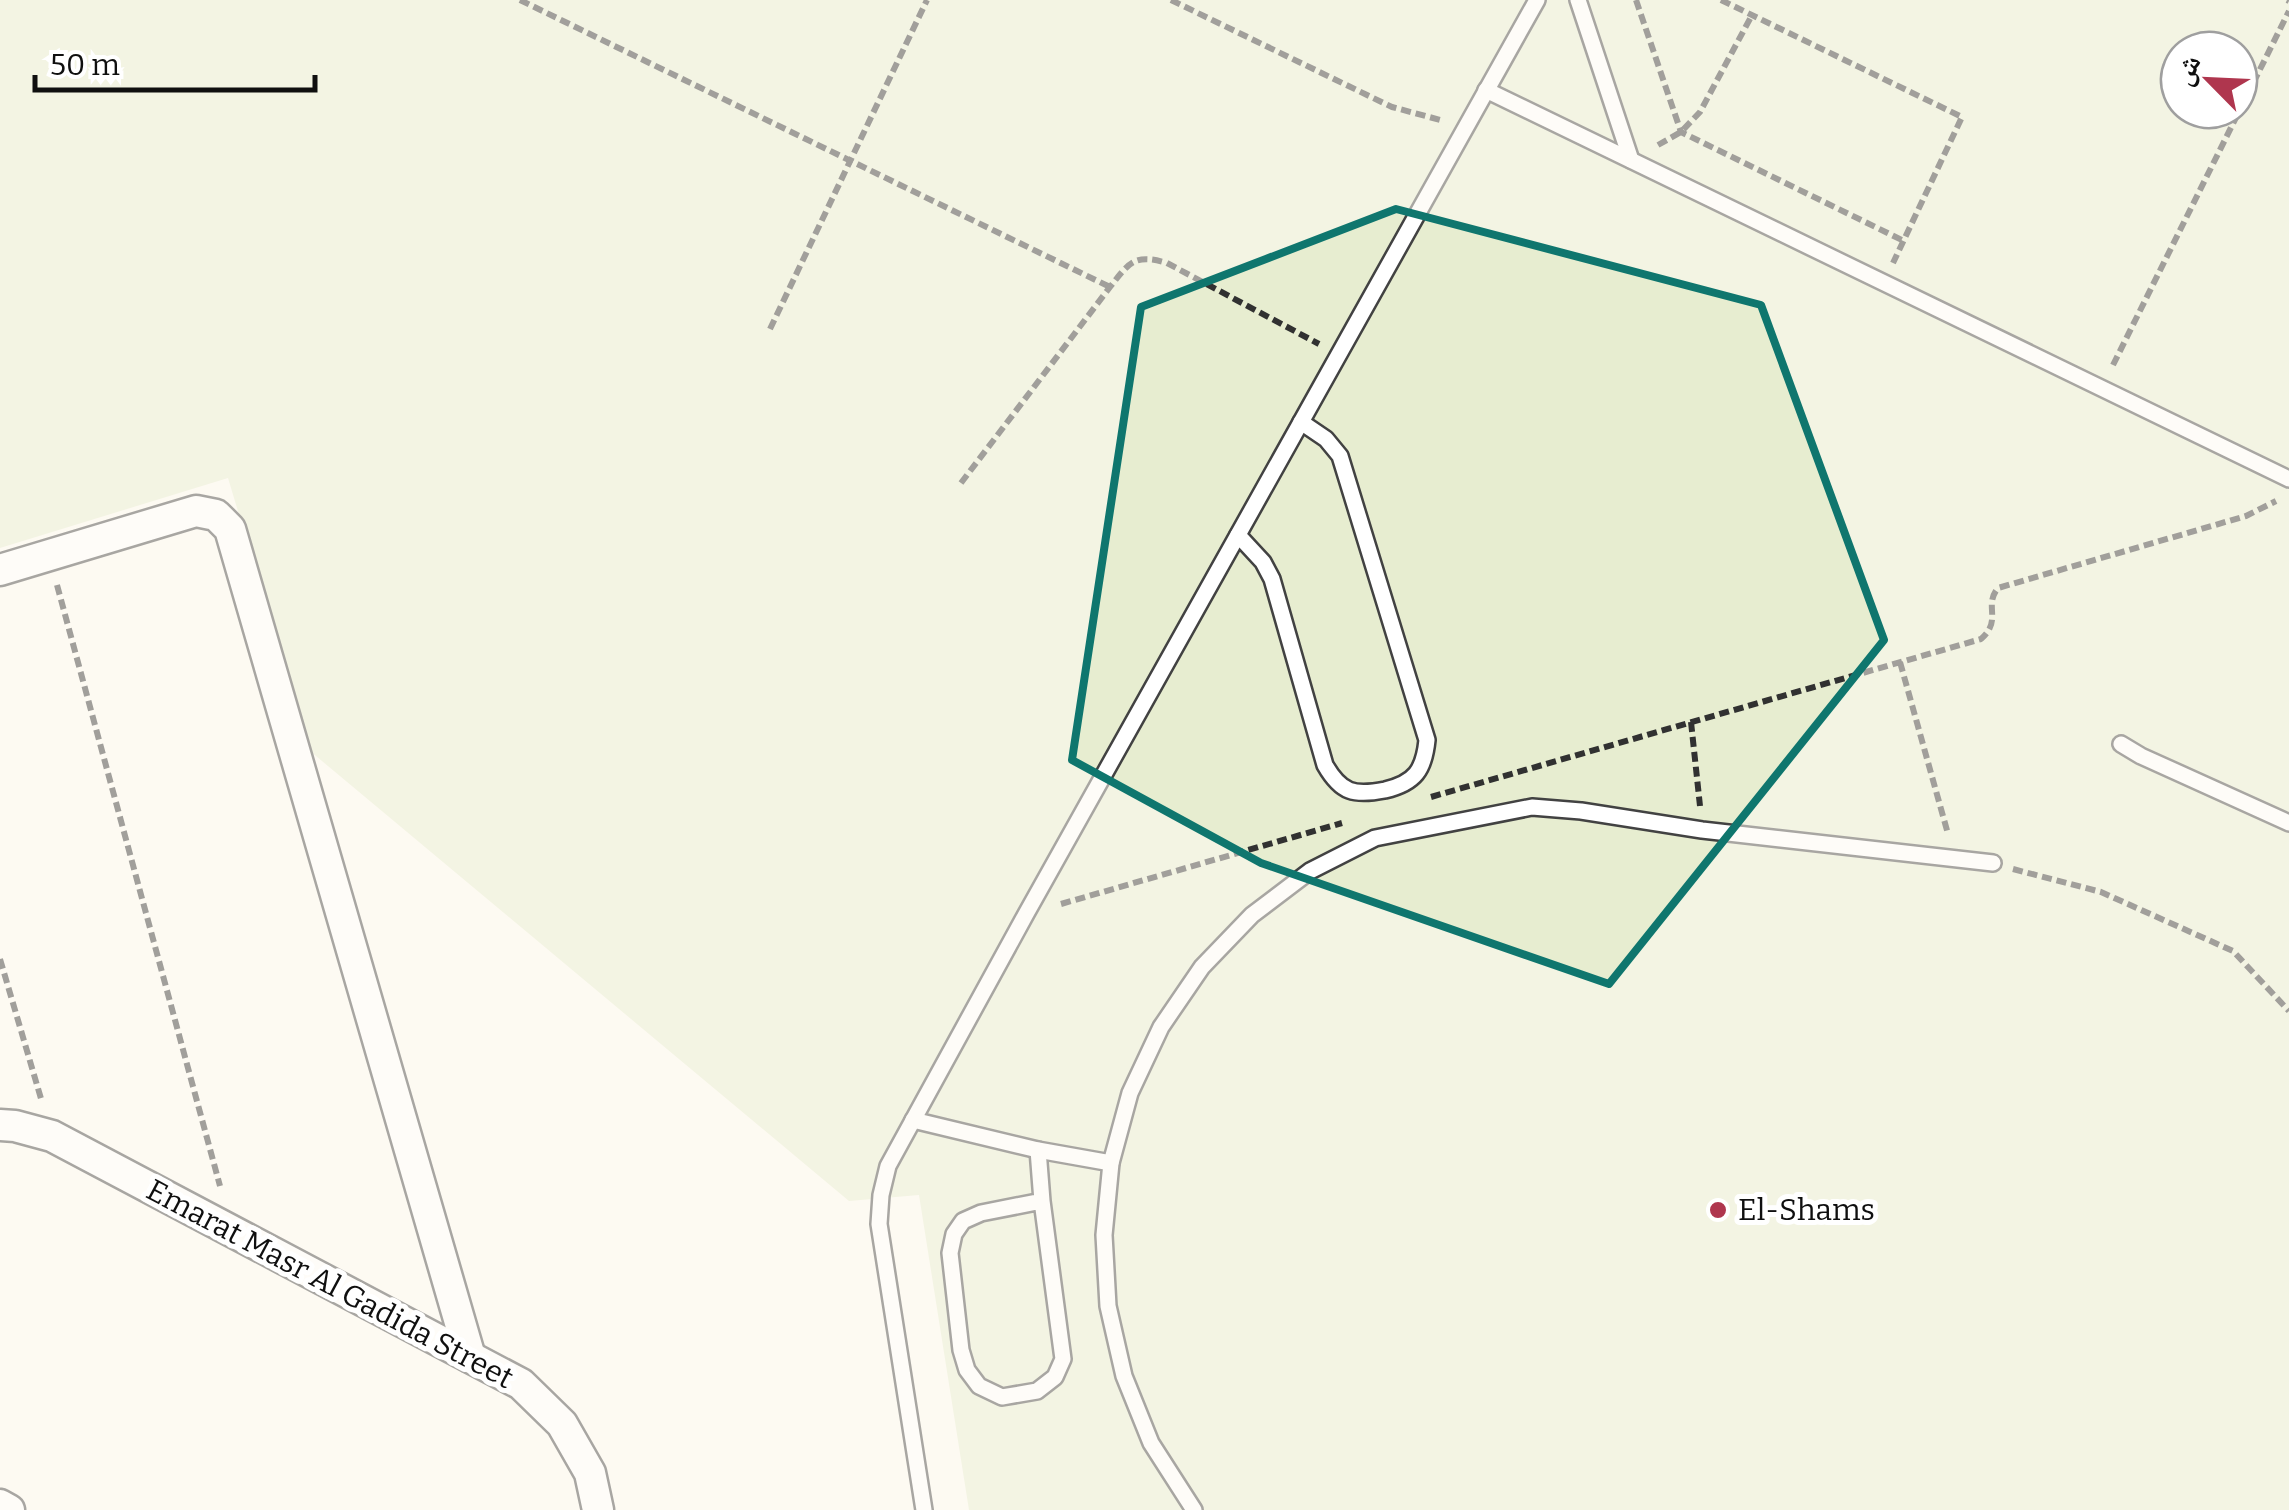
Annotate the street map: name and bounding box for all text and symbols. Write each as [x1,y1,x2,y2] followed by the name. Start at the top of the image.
[35,30,315,92] scale bar
[2159,30,2259,130] north arrow
[50,47,120,83] text: 50 m
[2166,50,2208,90] text: ش
[141,1172,520,1396] street label: Emarat Masr Al Gadida Street
[1738,1192,1875,1228] place label: El-Shams
[1707,1199,1729,1221] marker: El-Shams

